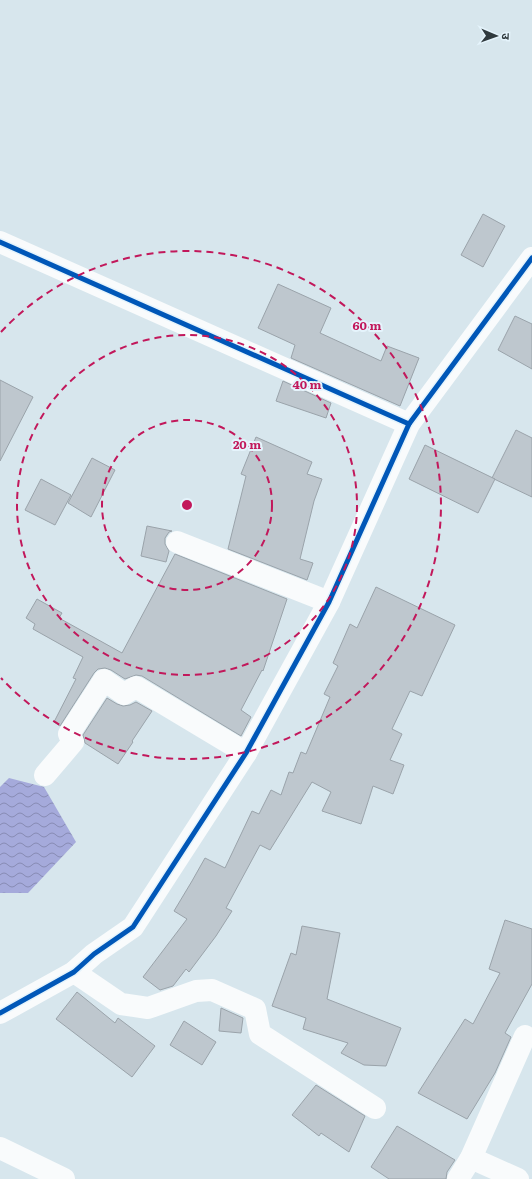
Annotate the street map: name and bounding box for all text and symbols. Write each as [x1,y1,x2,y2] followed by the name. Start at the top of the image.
[476,16,516,56] north arrow
[499,33,515,40] text: उ
[353,316,381,334] text: 60 m
[293,375,322,393] text: 40 m
[233,435,261,453] text: 20 m
[180,498,194,512] centre of rings

